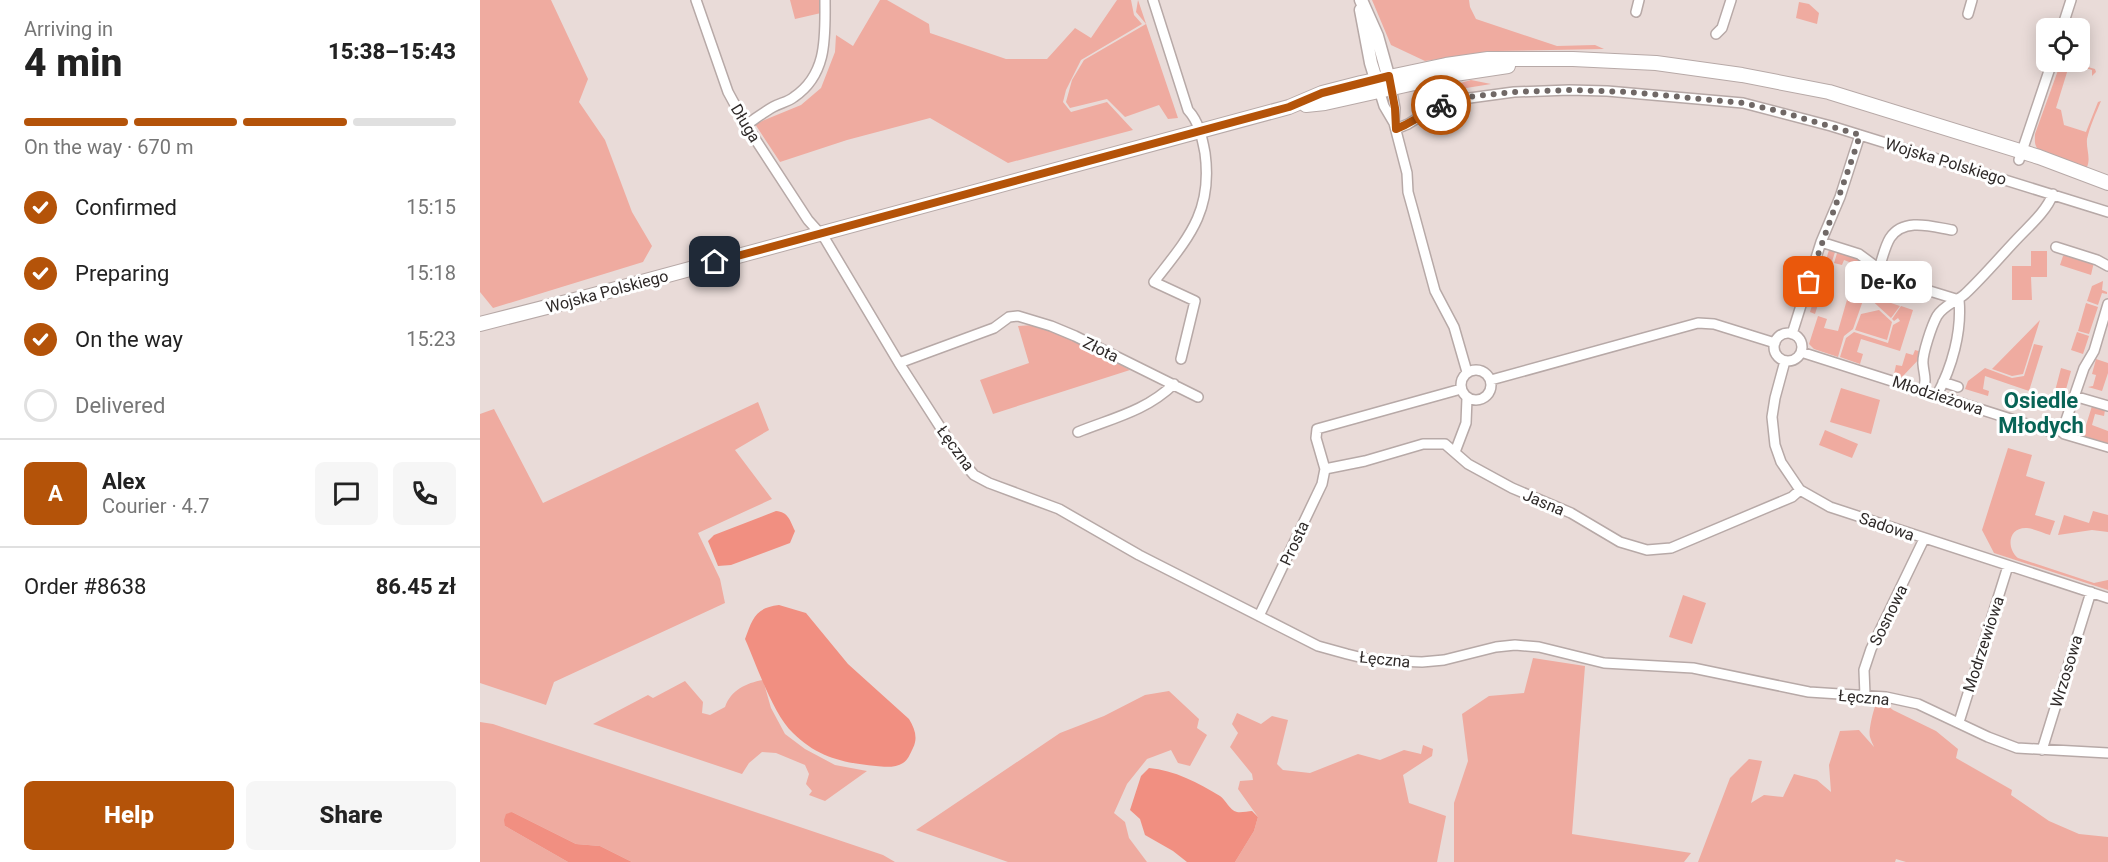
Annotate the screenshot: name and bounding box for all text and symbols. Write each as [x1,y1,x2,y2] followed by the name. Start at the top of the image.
[24,17,113,41] text: Arriving in
[2036,18,2090,72] map controls
[2036,18,2090,72] button: locate
[328,39,456,64] text: 15:38–15:43
[24,40,122,86] text: 4 min
[1411,75,1471,135] courier
[1425,89,1458,122] icon: bike
[727,101,764,146] street label: Długa
[1883,134,2009,189] street label: Wojska Polskiego
[24,135,193,159] text: On the way · 670 m
[24,191,57,224] icon: check
[75,195,177,220] text: Confirmed
[406,195,456,219] text: 15:15
[689,236,740,287] pin
[698,245,731,278] icon: home
[1783,256,1834,307] pin
[24,257,57,290] icon: check
[75,261,169,286] text: Preparing
[406,261,456,285] text: 15:18
[1845,261,1932,303] callout: De-Ko
[1792,265,1825,298] icon: bag
[544,266,670,317] street label: Wojska Polskiego
[1860,270,1917,294] text: De-Ko
[24,323,57,356] icon: check
[75,327,183,352] text: On the way
[406,327,456,351] text: 15:23
[1080,333,1122,366] street label: Złota
[1890,372,1986,419] street label: Młodzieżowa
[1998,388,2084,438] district label: Osiedle Młodych
[75,393,165,418] text: Delivered
[933,422,978,474] street label: Łęczna
[315,462,378,525] button: chat
[393,462,456,525] button: phone
[102,469,146,494] text: Alex
[48,481,63,506] text: A
[1520,485,1567,520] street label: Jasna
[102,494,209,518] text: Courier · 4.7
[1857,508,1917,545] street label: Sadowa
[1276,518,1313,568] street label: Prosta
[24,574,146,599] text: Order #8638
[376,574,456,599] text: 86.45 zł
[1866,582,1911,649] street label: Sosnowa
[1959,594,2008,694] street label: Modrzewiowa
[2047,633,2086,710] street label: Wrzosowa
[1359,647,1411,672] street label: Łęczna
[1838,686,1890,709] street label: Łęczna
[24,781,234,850] button: Help
[246,781,456,850] button: Share

